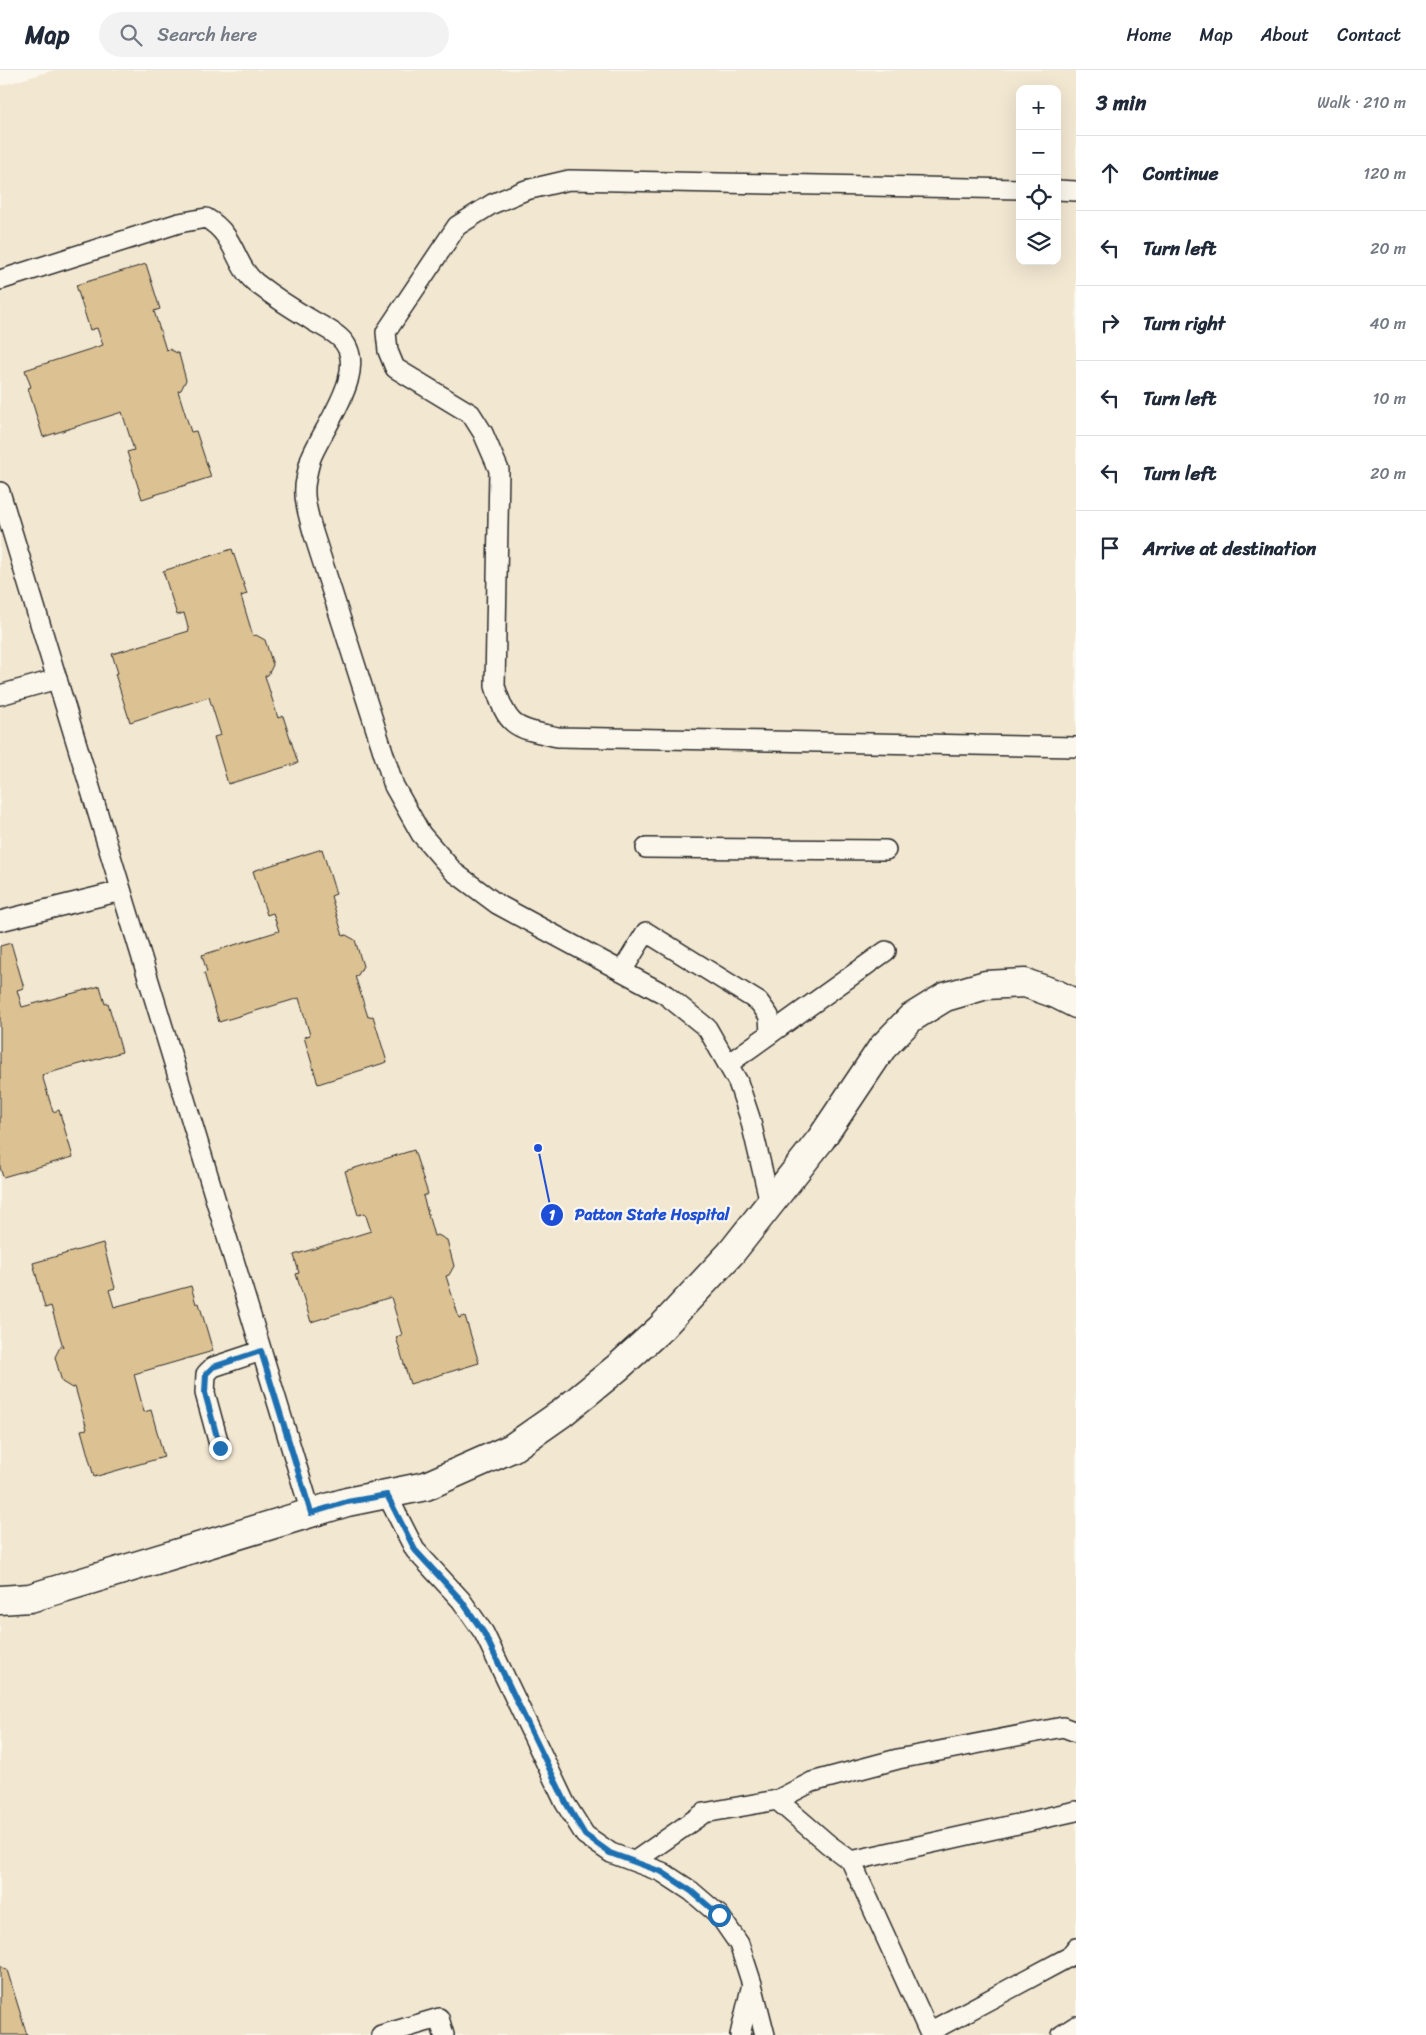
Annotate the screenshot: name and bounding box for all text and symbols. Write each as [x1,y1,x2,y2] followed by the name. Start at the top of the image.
[99,12,449,57] search box
[25,14,69,56] text: Map
[157,18,257,51] text: Search here
[1127,19,1172,51] text: Home
[1200,19,1233,51] text: Map
[1261,19,1309,51] text: About
[1337,19,1401,51] text: Contact
[117,21,145,49] icon: search
[1096,84,1146,122] text: 3 min
[1016,85,1061,265] map controls
[1016,85,1061,130] button: +
[1317,88,1406,117] text: Walk · 210 m
[1016,130,1061,175] button: −
[1143,157,1219,190] text: Continue
[1096,159,1124,187] icon: ahead
[1363,159,1406,188] text: 120 m
[1016,175,1061,220] button: locate
[1016,220,1061,265] button: layers
[1143,232,1216,265] text: Turn left
[1096,234,1124,262] icon: left
[1370,234,1406,263] text: 20 m
[1143,307,1225,340] text: Turn right
[1096,309,1124,337] icon: right
[1369,309,1406,338] text: 40 m
[1143,382,1216,415] text: Turn left
[1096,384,1124,412] icon: left
[1373,384,1406,413] text: 10 m
[1143,457,1216,490] text: Turn left
[1096,459,1124,487] icon: left
[1370,459,1406,488] text: 20 m
[1143,532,1316,565] text: Arrive at destination
[1096,534,1124,562] icon: arrive
[539,1199,739,1230] callout: Patton State Hospital
[575,1200,731,1229] text: Patton State Hospital
[549,1202,556,1228] text: 1
[209,1437,232,1460] route end
[708,1904,731,1927] route start

